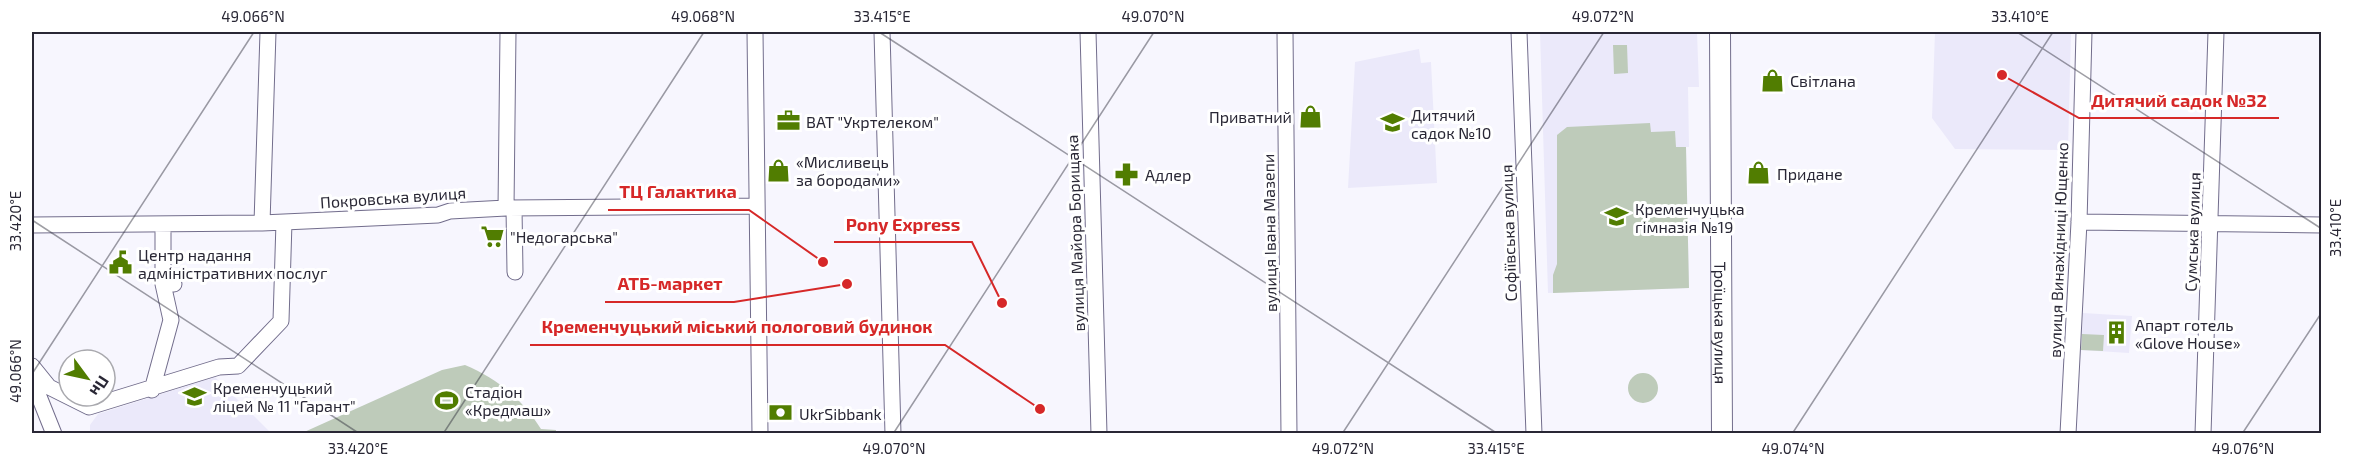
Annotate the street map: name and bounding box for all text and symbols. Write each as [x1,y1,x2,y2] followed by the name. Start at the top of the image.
[221,7,285,25] text: 49.066°N
[671,7,735,25] text: 49.068°N
[853,7,911,25] text: 33.415°E
[1121,7,1185,25] text: 49.070°N
[1572,7,1634,25] text: 49.072°N
[1991,7,2049,25] text: 33.410°E
[1759,67,1785,93] shop icon: Світлана
[1790,71,1856,90] place label: Світлана
[2079,82,2279,118] callout: Дитячий садок №32
[2091,89,2267,111] text: Дитячий садок №32
[1297,103,1323,129] shop icon: Приватний
[1411,105,1491,142] place label: Дитячий садок №10
[1209,107,1292,126] place label: Приватний
[775,108,801,134] office icon: ВАТ "Укртелеком"
[1380,110,1406,136] school or university icon: Дитячий садок №10
[806,112,939,131] place label: ВАТ "Укртелеком"
[1062,134,1089,332] street label: вулиця Майора Борищака
[2045,142,2072,358] street label: вулиця Винахідниці Ющенко
[796,152,900,189] place label: «Мисливець за бородами»
[1258,154,1281,312] street label: вулиця Івана Мазепи
[765,157,791,183] shop icon: «Мисливець за бородами»
[1746,160,1772,186] shop icon: Придане
[1114,161,1140,187] pharmacy icon: Адлер
[1496,164,1521,302] street label: Софіївська вулиця
[1777,164,1843,183] place label: Придане
[1145,165,1191,184] place label: Адлер
[2180,172,2205,292] street label: Сумська вулиця
[608,174,749,210] callout: ТЦ Галактика
[619,180,737,202] text: ТЦ Галактика
[319,182,467,213] street label: Покровська вулиця
[6,191,24,251] text: 33.420°E
[1635,199,1745,236] place label: Кременчуцька гімназія №19
[2326,199,2344,257] text: 33.410°E
[1604,204,1630,230] school or university icon: Кременчуцька гімназія №19
[834,206,972,242] callout: Pony Express
[846,213,960,235] text: Pony Express
[479,223,505,249] supermarket icon: "Недогарська"
[510,227,618,246] place label: "Недогарська"
[138,245,328,283] place label: Центр надання адміністративних послуг
[107,250,133,276] public building icon: Центр надання адміністративних послуг
[1711,262,1731,384] street label: Троїцька вулиця
[605,266,734,302] callout: АТБ-маркет
[618,272,722,294] text: АТБ-маркет
[530,309,945,345] callout: Кременчуцький міський пологовий будинок
[542,315,933,337] text: Кременчуцький міський пологовий будинок
[2135,315,2241,352] place label: Апарт готель «Glove House»
[2104,320,2130,346] building icon: Апарт готель «Glove House»
[6,339,24,403] text: 49.066°N
[57,348,117,408] north arrow
[86,373,114,400] text: Пн
[213,378,356,415] place label: Кременчуцький ліцей № 11 "Гарант"
[465,382,551,419] place label: Стадіон «Кредмаш»
[182,383,208,409] school or university icon: Кременчуцький ліцей № 11 "Гарант"
[434,387,460,413] sports icon: Стадіон «Кредмаш»
[768,400,794,426] bank icon: UkrSibbank
[799,404,882,423] place label: UkrSibbank
[328,439,388,457] text: 33.420°E
[862,439,926,457] text: 49.070°N
[1312,439,1374,457] text: 49.072°N
[1467,439,1525,457] text: 33.415°E
[1761,439,1825,457] text: 49.074°N
[2212,439,2274,457] text: 49.076°N

